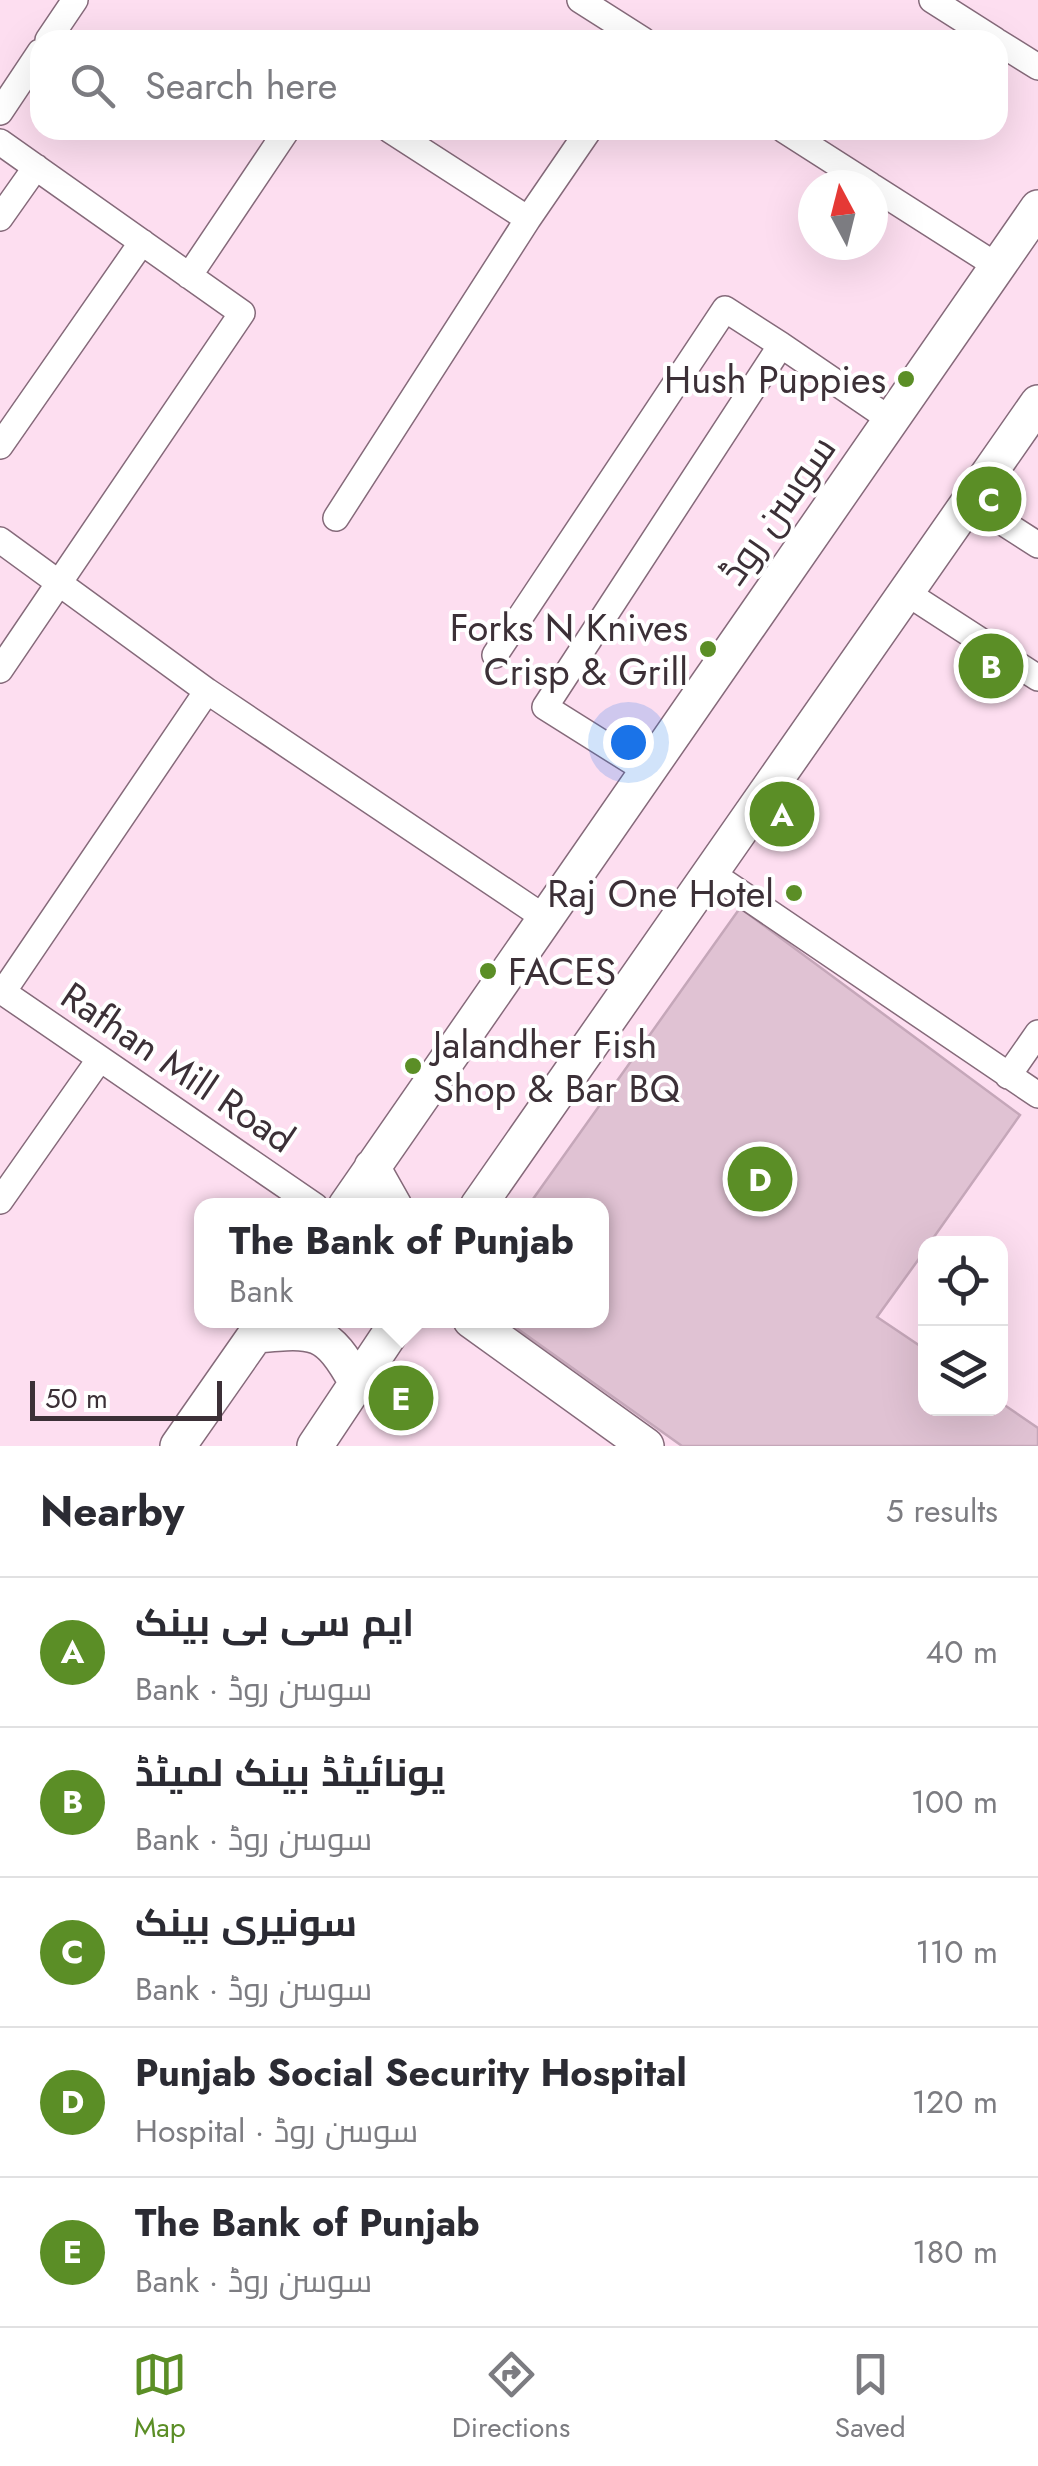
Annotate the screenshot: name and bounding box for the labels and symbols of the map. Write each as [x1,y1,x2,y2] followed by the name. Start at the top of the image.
[798,170,888,260] north arrow
[664,352,886,407] place label: Hush Puppies
[895,368,917,390] marker: Hush Puppies
[705,424,849,596] street label: سوسن روڈ
[956,462,1022,536] pin: C
[450,600,688,699] place label: Forks N Knives Crisp & Grill
[958,628,1024,704] pin: B
[697,638,719,660] marker: Forks N Knives Crisp & Grill
[603,717,654,768] your location
[750,776,814,852] pin: A
[547,866,774,921] place label: Raj One Hotel
[783,882,805,904] marker: Raj One Hotel
[508,944,616,999] place label: FACES
[477,960,499,982] marker: FACES
[50,968,306,1166] street label: Rafhan Mill Road
[428,1017,680,1116] place label: Jalandher Fish Shop & Bar BQ
[402,1055,424,1077] marker: Jalandher Fish Shop & Bar BQ
[728,1142,792,1216] pin: D
[368,1360,434,1436] pin: E
[30,1376,222,1420] scale bar

